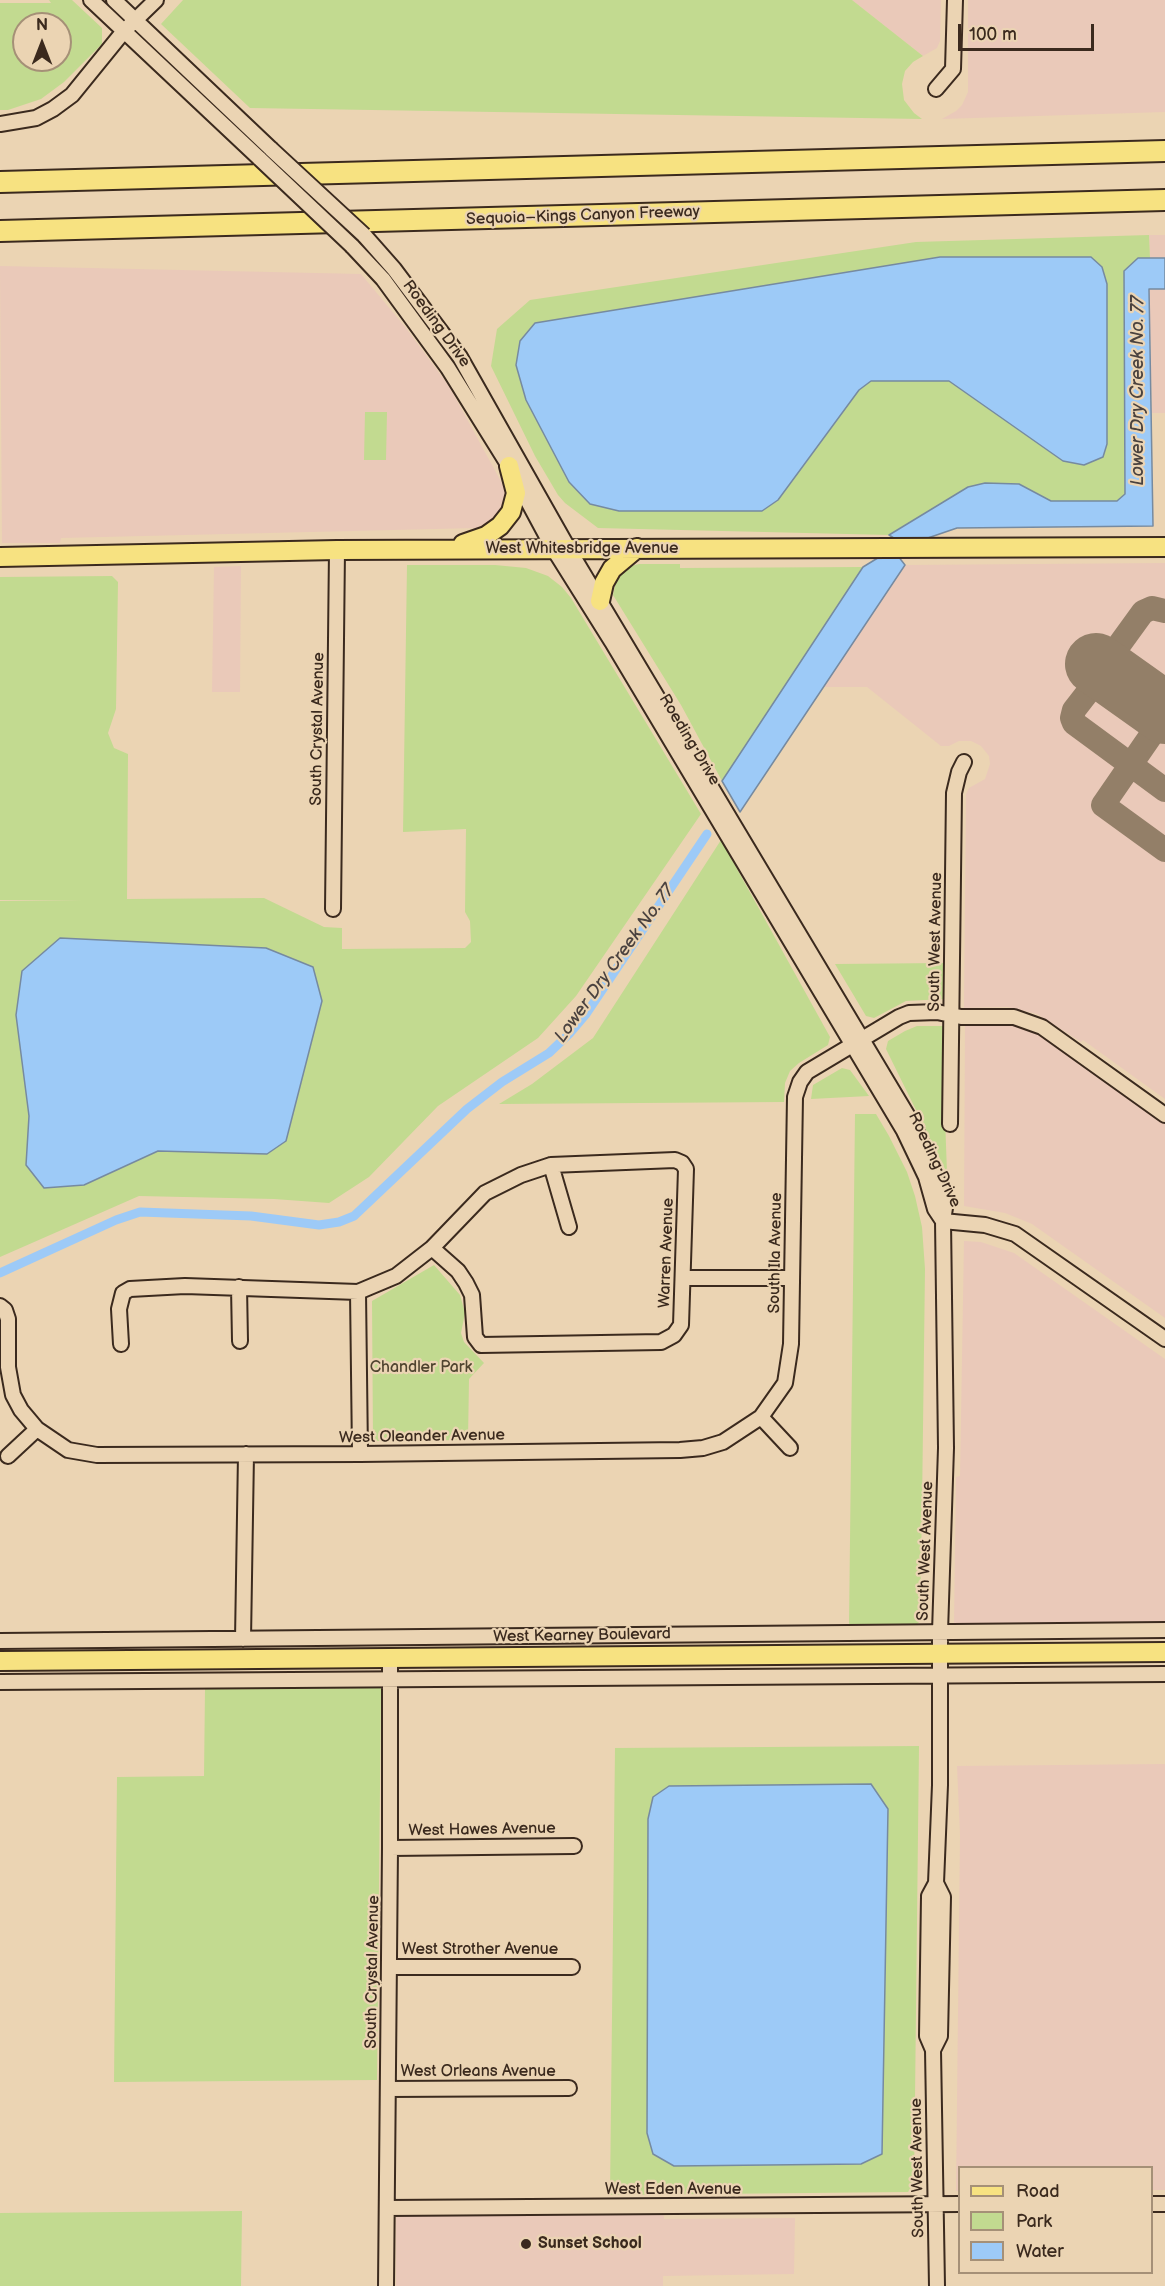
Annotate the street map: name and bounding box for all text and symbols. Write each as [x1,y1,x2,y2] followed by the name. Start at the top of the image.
[12,12,72,72] north arrow
[961,12,1098,50] scale bar
[36,16,48,35] text: N
[969,24,1017,45] text: 100 m
[466,202,700,230] street label: Sequoia–Kings Canyon Freeway
[398,277,474,371] street label: Roeding Drive
[1127,296,1149,486] water label: Lower Dry Creek No. 77
[485,539,679,559] street label: West Whitesbridge Avenue
[307,652,329,806] street label: South Crystal Avenue
[654,691,724,789] street label: Roeding Drive
[925,872,947,1012] street label: South West Avenue
[551,881,679,1047] water label: Lower Dry Creek No. 77
[904,1109,964,1211] street label: Roeding Drive
[765,1192,787,1314] street label: South Ila Avenue
[655,1197,679,1309] street label: Warren Avenue
[370,1358,472,1378] park label: Chandler Park
[339,1426,505,1448] street label: West Oleander Avenue
[914,1481,938,1621] street label: South West Avenue
[493,1625,671,1647] street label: West Kearney Boulevard
[408,1819,556,1841] street label: West Hawes Avenue
[362,1895,384,2049] street label: South Crystal Avenue
[402,1940,558,1960] street label: West Strother Avenue
[400,2062,556,2082] street label: West Orleans Avenue
[907,2098,929,2238] street label: South West Avenue
[958,2166,1153,2274] legend
[605,2180,741,2200] street label: West Eden Avenue
[1016,2181,1060,2202] text: Road
[1016,2211,1052,2232] text: Park
[538,2234,642,2254] place label: Sunset School
[519,2237,533,2251] marker: Sunset School
[1016,2241,1064,2262] text: Water

